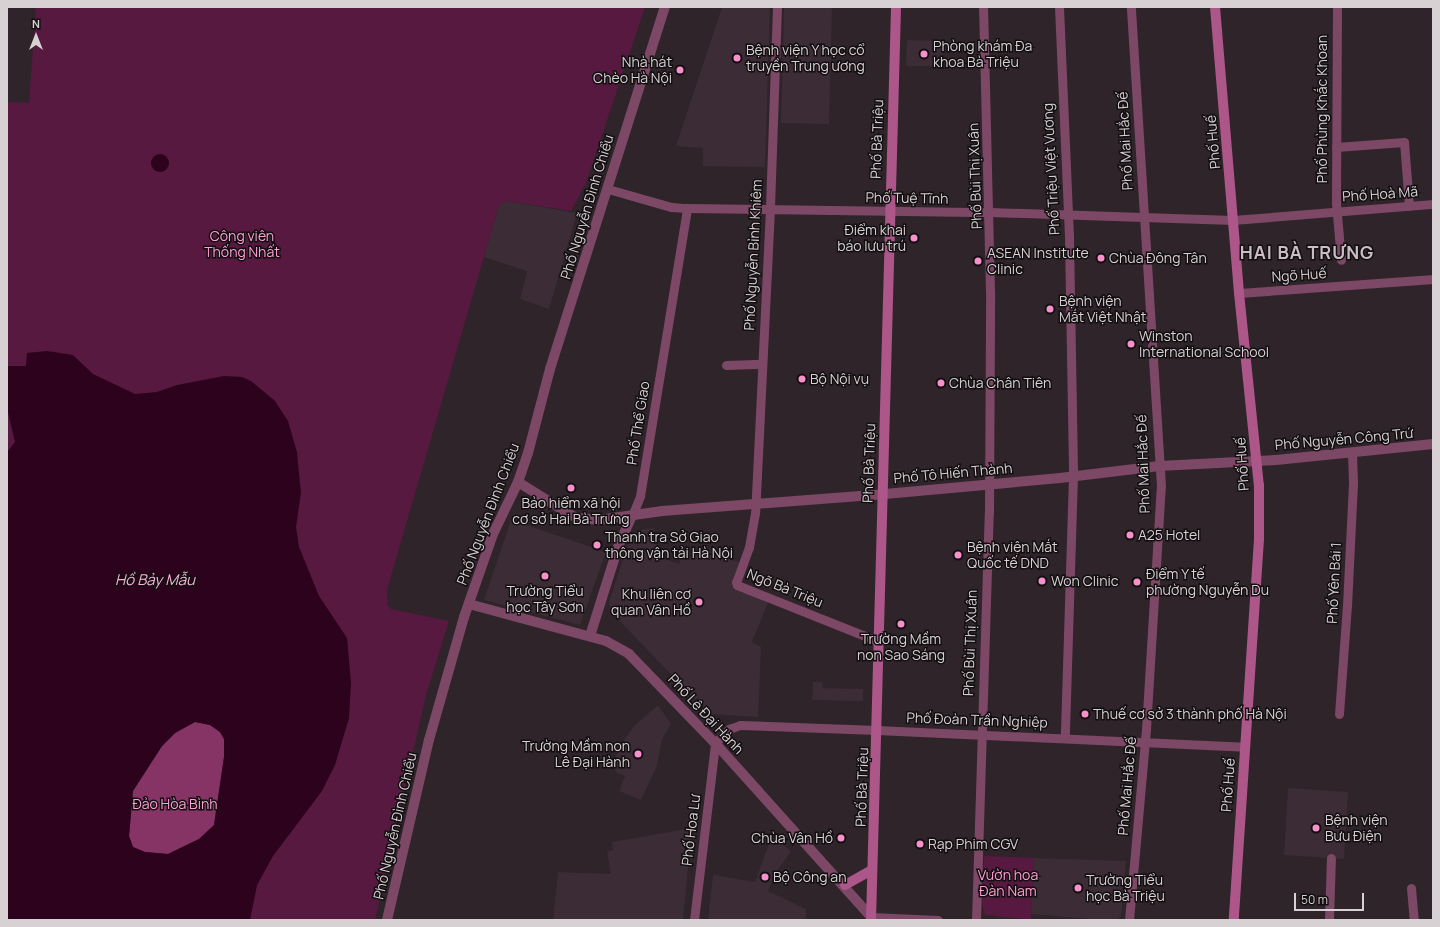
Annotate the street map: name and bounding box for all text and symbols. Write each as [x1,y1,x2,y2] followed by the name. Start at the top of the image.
[16,16,56,56] north arrow
[32,16,40,31] text: N
[1314,35,1330,183] street label: Phố Phùng Khắc Khoan
[933,38,1032,70] place label: Phòng khám Đa khoa Bà Triệu
[746,42,865,74] place label: Bệnh viện Y học cổ truyền Trung ương
[918,48,930,60] marker: Phòng khám Đa khoa Bà Triệu
[731,52,743,64] marker: Bệnh viện Y học cổ truyền Trung ương
[593,54,672,86] place label: Nhà hát Chèo Hà Nội
[675,65,685,75] marker: Nhà hát Chèo Hà Nội
[1114,91,1136,191] street label: Phố Mai Hắc Đế
[867,99,887,179] street label: Phố Bà Triệu
[1039,102,1063,236] street label: Phố Triệu Việt Vương
[1202,114,1224,170] street label: Phố Huế
[965,123,985,229] street label: Phố Bùi Thị Xuân
[557,133,617,281] street label: Phố Nguyễn Đình Chiểu
[741,179,765,331] street label: Phố Nguyễn Bỉnh Khiêm
[1342,183,1418,205] street label: Phố Hoà Mã
[865,189,949,207] street label: Phố Tuệ Tĩnh
[837,222,906,254] place label: Điểm khai báo lưu trú
[204,228,280,260] park label: Công viên Thống Nhất
[909,233,919,243] marker: Điểm khai báo lưu trú
[1240,241,1374,263] district label: HAI BÀ TRƯNG
[987,245,1089,278] place label: ASEAN Institute Clinic
[1109,250,1207,266] place label: Chùa Đông Tân
[1096,253,1106,263] marker: Chùa Đông Tân
[972,255,984,267] marker: ASEAN Institute Clinic
[1271,265,1327,285] street label: Ngõ Huế
[1059,293,1146,326] place label: Bệnh viện Mắt Việt Nhật
[1044,303,1056,315] marker: Bệnh viện Mắt Việt Nhật
[1139,328,1269,360] place label: Winston International School
[1126,339,1136,349] marker: Winston International School
[810,371,869,387] place label: Bộ Nội vụ
[797,374,807,384] marker: Bộ Nội vụ
[949,375,1051,391] place label: Chùa Chân Tiên
[936,378,946,388] marker: Chùa Chân Tiên
[623,380,653,466] street label: Phố Thể Giao
[1133,414,1153,514] street label: Phố Mai Hắc Đế
[859,423,879,503] street label: Phố Bà Triệu
[1274,425,1414,453] street label: Phố Nguyễn Công Trứ
[1232,437,1252,491] street label: Phố Huế
[453,441,523,587] street label: Phố Nguyễn Đình Chiểu
[893,459,1013,487] street label: Phố Tô Hiến Thành
[566,483,576,493] marker: Bảo hiểm xã hội cơ sở Hai Bà Trưng
[512,495,630,528] place label: Bảo hiểm xã hội cơ sở Hai Bà Trưng
[1138,527,1200,543] place label: A25 Hotel
[605,529,733,562] place label: Thanh tra Sở Giao thông vận tải Hà Nội
[1125,530,1135,540] marker: A25 Hotel
[967,539,1058,572] place label: Bệnh viện Mắt Quốc tế DND
[592,540,602,550] marker: Thanh tra Sở Giao thông vận tải Hà Nội
[1323,542,1345,624] street label: Phố Yên Bái 1
[952,549,964,561] marker: Bệnh viện Mắt Quốc tế DND
[744,565,826,611] street label: Ngõ Bà Triệu
[1146,566,1269,598] place label: Điểm Y tế phường Nguyễn Du
[115,571,195,589] water label: Hồ Bảy Mẫu
[540,571,550,581] marker: Trường Tiểu học Tây Sơn
[1051,573,1119,589] place label: Won Clinic
[1036,575,1048,587] marker: Won Clinic
[1131,576,1143,588] marker: Điểm Y tế phường Nguyễn Du
[506,583,584,616] place label: Trường Tiểu học Tây Sơn
[611,586,691,618] place label: Khu liên cơ quan Vân Hồ
[960,590,980,696] street label: Phố Bùi Thị Xuân
[694,597,704,607] marker: Khu liên cơ quan Vân Hồ
[896,619,906,629] marker: Trường Mầm non Sao Sáng
[857,631,945,664] place label: Trường Mầm non Sao Sáng
[665,671,747,757] street label: Phố Lê Đại Hành
[1093,706,1287,722] place label: Thuế cơ sở 3 thành phố Hà Nội
[906,709,1048,731] street label: Phố Đoàn Trần Nghiệp
[1080,709,1090,719] marker: Thuế cơ sở 3 thành phố Hà Nội
[1114,736,1140,836] street label: Phố Mai Hắc Đế
[522,738,630,770] place label: Trường Mầm non Lê Đại Hành
[852,747,872,827] street label: Phố Bà Triệu
[633,749,643,759] marker: Trường Mầm non Lê Đại Hành
[370,751,420,901] street label: Phố Nguyễn Đình Chiểu
[1218,758,1238,812] street label: Phố Huế
[678,793,704,867] street label: Phố Hoa Lư
[132,796,218,812] park label: Đảo Hòa Bình
[1325,812,1388,844] place label: Bệnh viện Bưu Điện
[1310,822,1322,834] marker: Bệnh viện Bưu Điện
[751,830,833,846] place label: Chùa Vân Hồ
[836,833,846,843] marker: Chùa Vân Hồ
[928,836,1018,852] place label: Rạp Phim CGV
[915,839,925,849] marker: Rạp Phim CGV
[978,867,1038,900] park label: Vườn hoa Đàn Nam
[773,869,846,885] place label: Bộ Công an
[760,872,770,882] marker: Bộ Công an
[1086,872,1165,904] place label: Trường Tiểu học Bà Triệu
[1073,883,1083,893] marker: Trường Tiểu học Bà Triệu
[1296,885,1366,911] scale bar
[1301,891,1328,908] text: 50 m

